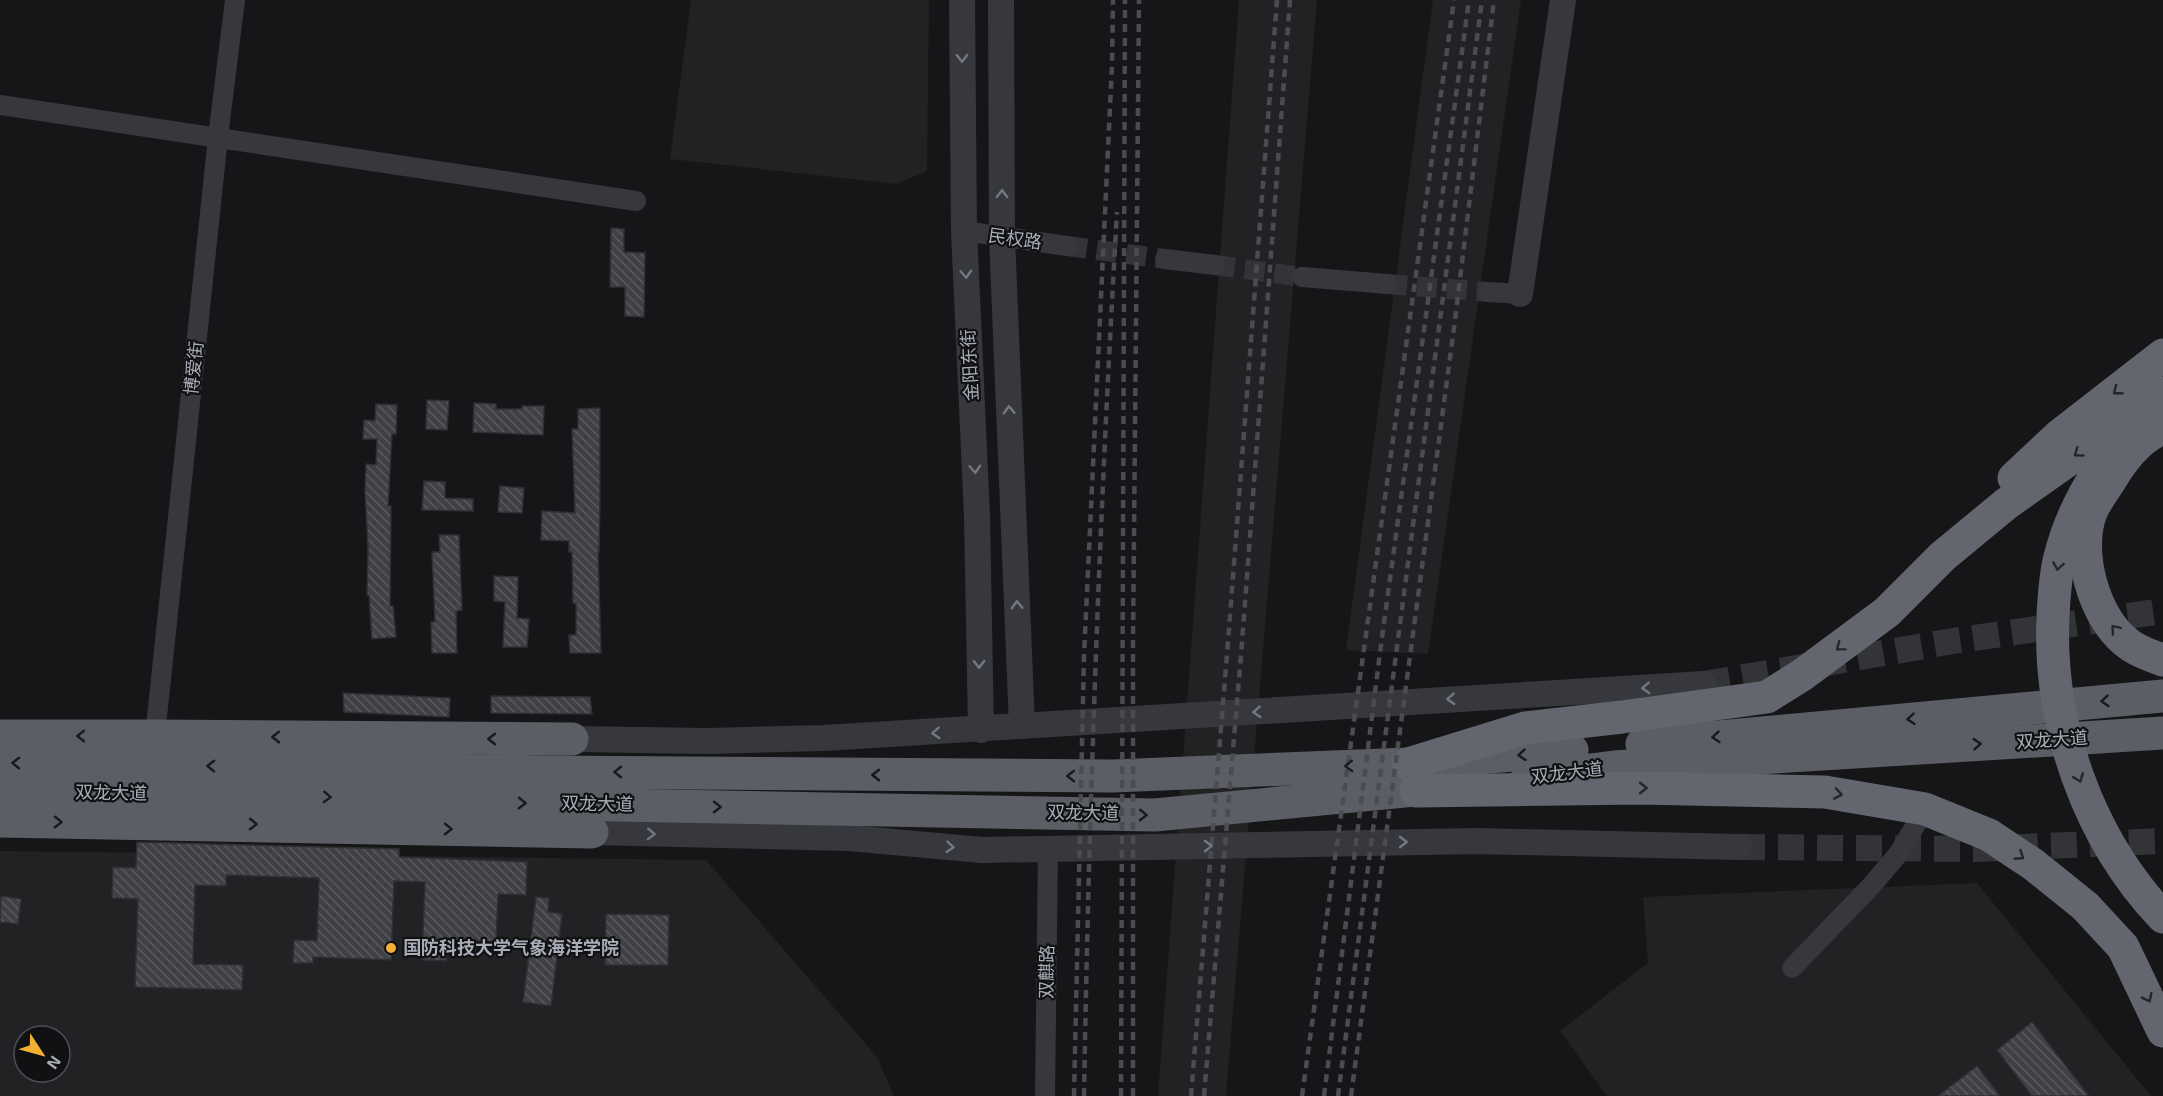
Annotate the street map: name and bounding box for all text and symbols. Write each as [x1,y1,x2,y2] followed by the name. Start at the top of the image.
[956,54,968,63] one-way arrow
[996,190,1008,199] one-way arrow
[987,223,1043,253] street label: 民权路
[959,270,972,279] one-way arrow
[956,329,982,402] street label: 金阳东街
[179,340,207,396] street label: 博爱街
[2112,384,2123,395] one-way arrow
[1003,406,1016,415] one-way arrow
[2074,446,2085,457] one-way arrow
[968,465,981,474] one-way arrow
[2053,562,2065,571] one-way arrow
[1011,600,1024,609] one-way arrow
[2111,625,2122,636] one-way arrow
[1836,640,1847,651] one-way arrow
[973,660,986,669] one-way arrow
[1641,681,1650,694] one-way arrow
[1447,693,1456,706] one-way arrow
[2100,694,2109,707] one-way arrow
[1252,705,1261,718] one-way arrow
[1906,712,1915,725] one-way arrow
[932,726,941,739] one-way arrow
[2015,726,2089,752] street label: 双龙大道
[77,730,86,742] one-way arrow
[1712,730,1721,743] one-way arrow
[272,731,281,743] one-way arrow
[488,732,497,745] one-way arrow
[1972,738,1981,751] one-way arrow
[1518,748,1527,761] one-way arrow
[12,757,21,770] one-way arrow
[1530,757,1604,787] street label: 双龙大道
[207,760,216,772] one-way arrow
[1345,760,1354,773] one-way arrow
[613,766,622,778] one-way arrow
[871,768,880,781] one-way arrow
[1066,770,1075,782] one-way arrow
[2072,773,2085,783] one-way arrow
[75,780,147,804] street label: 双龙大道
[1638,782,1647,795] one-way arrow
[1832,787,1842,800] one-way arrow
[323,790,332,803] one-way arrow
[561,791,633,815] street label: 双龙大道
[518,797,527,809] one-way arrow
[713,800,722,813] one-way arrow
[1047,800,1119,824] street label: 双龙大道
[1139,808,1148,821] one-way arrow
[54,816,63,828] one-way arrow
[249,818,258,831] one-way arrow
[444,822,453,835] one-way arrow
[646,827,655,840] one-way arrow
[1399,836,1408,848] one-way arrow
[1204,839,1213,852] one-way arrow
[946,840,955,853] one-way arrow
[2014,848,2024,860] one-way arrow
[403,936,619,958] place label: 国防科技大学气象海洋学院
[384,941,398,955] marker: 国防科技大学气象海洋学院
[1035,945,1057,999] street label: 双麒路
[2141,991,2153,1002] one-way arrow
[12,1024,72,1084] north arrow
[43,1053,66,1073] text: N

